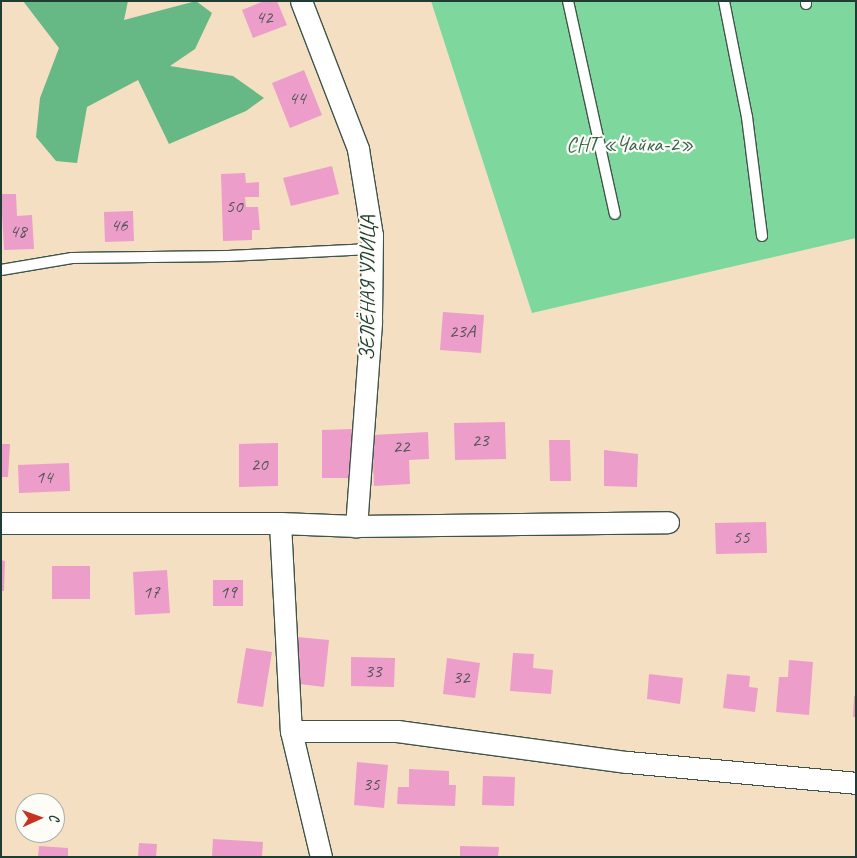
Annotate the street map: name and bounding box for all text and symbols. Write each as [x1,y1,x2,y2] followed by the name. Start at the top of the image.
[255,7,273,29] house number: 42
[288,88,306,110] house number: 44
[566,131,694,157] park label: СНТ «Чайка-2»
[225,196,243,218] house number: 50
[110,215,128,237] house number: 46
[354,215,380,361] street label: ЗЕЛЁНАЯ УЛИЦА
[9,221,27,243] house number: 48
[449,321,475,343] house number: 23А
[471,430,489,452] house number: 23
[392,436,410,458] house number: 22
[250,454,268,476] house number: 20
[35,467,53,489] house number: 14
[732,527,750,549] house number: 55
[142,582,160,604] house number: 17
[219,582,237,604] house number: 19
[364,661,382,683] house number: 33
[452,667,470,689] house number: 32
[362,774,380,796] house number: 35
[15,793,65,843] north arrow
[46,814,63,821] text: С

